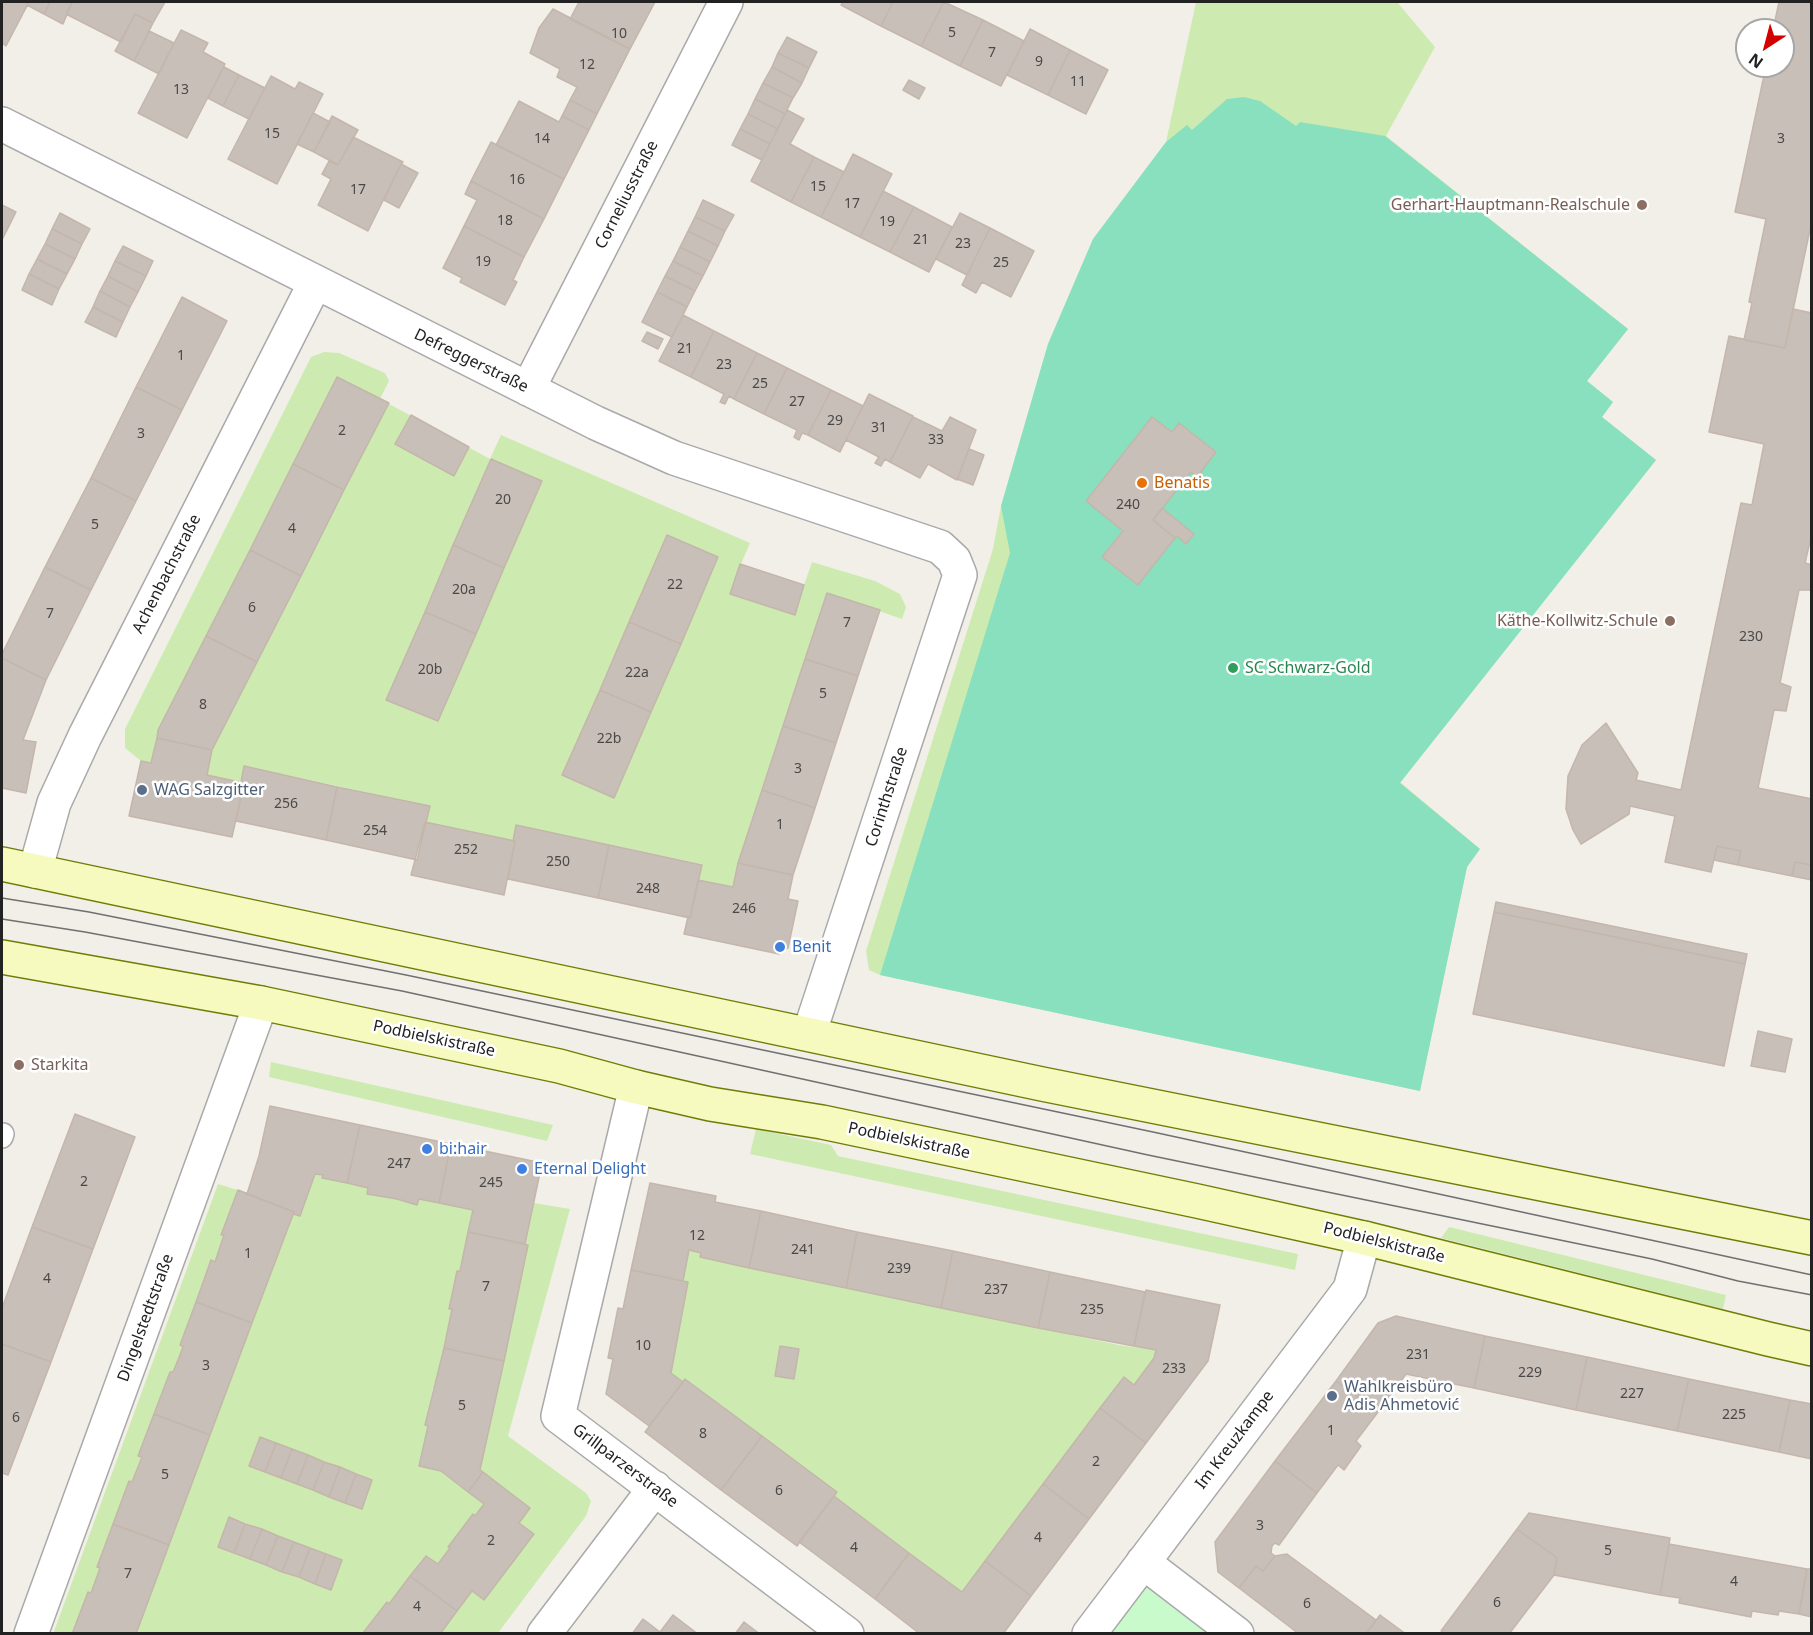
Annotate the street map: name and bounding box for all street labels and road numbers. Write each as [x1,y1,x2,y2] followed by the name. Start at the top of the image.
[591,138,663,252] street label: Corneliusstraße
[411,325,531,397] street label: Defreggerstraße
[129,511,205,637] street label: Achenbachstraße
[862,745,912,849] street label: Corinthstraße
[371,1017,497,1061] street label: Podbielskistraße
[846,1119,972,1163] street label: Podbielskistraße
[1321,1219,1447,1267] street label: Podbielskistraße
[114,1251,178,1385] street label: Dingelstedtstraße
[1192,1387,1278,1493] street label: Im Kreuzkampe
[568,1420,682,1512] street label: Grillparzerstraße

